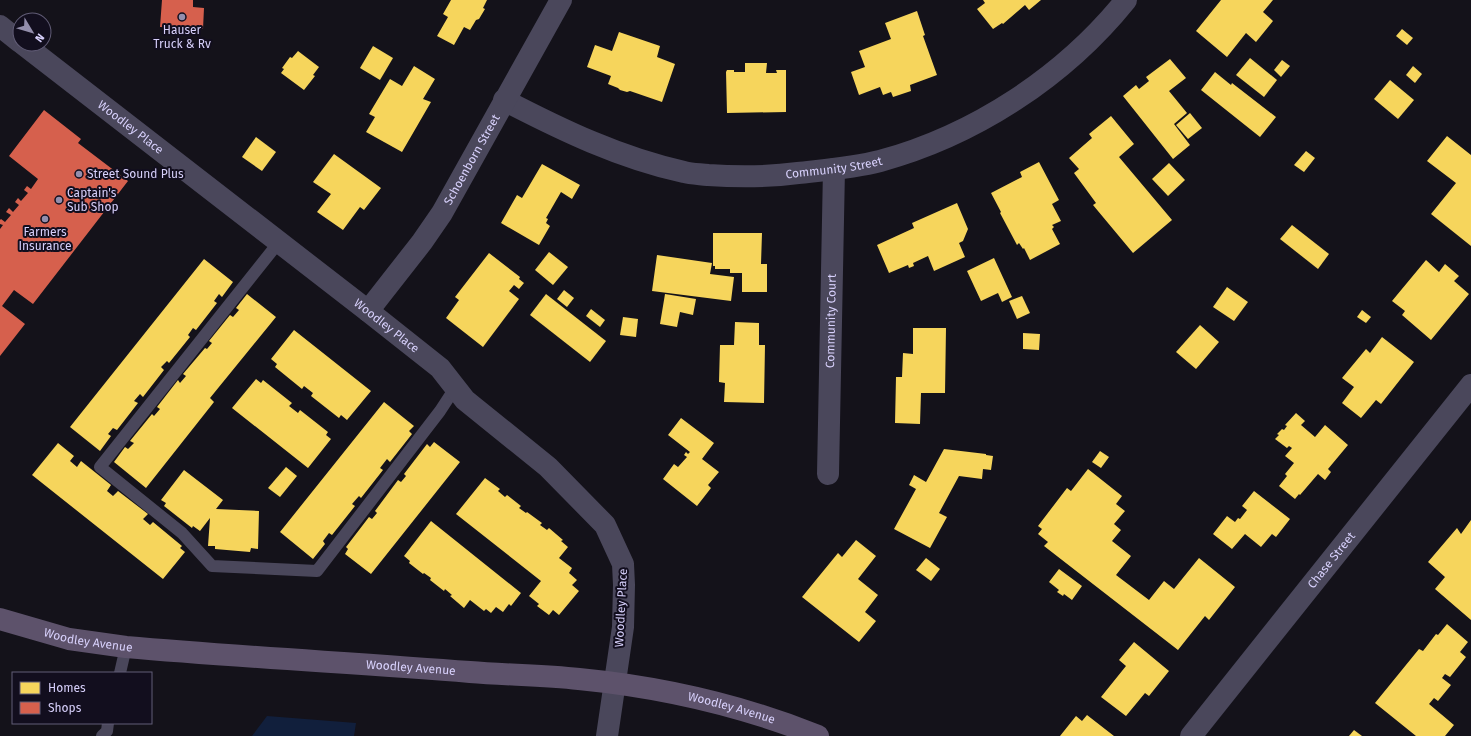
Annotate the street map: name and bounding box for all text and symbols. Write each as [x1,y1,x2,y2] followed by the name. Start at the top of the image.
[12,12,52,52] north arrow
[177,12,187,22] marker: Hauser Truck & Rv
[153,23,211,51] place label: Hauser Truck & Rv
[32,31,47,45] text: N
[95,98,166,157] street label: Woodley Place
[441,111,503,207] street label: Schoenborn Street
[785,154,884,181] street label: Community Street
[87,167,184,181] place label: Street Sound Plus
[74,169,84,179] marker: Street Sound Plus
[67,186,119,214] place label: Captain's Sub Shop
[54,195,64,205] marker: Captain's Sub Shop
[40,214,50,224] marker: Farmers Insurance
[19,225,71,253] place label: Farmers Insurance
[823,273,839,368] street label: Community Court
[351,296,422,356] street label: Woodley Place
[1305,529,1358,591] street label: Chase Street
[612,568,630,648] street label: Woodley Place
[42,625,133,655] street label: Woodley Avenue
[365,657,456,678] street label: Woodley Avenue
[12,672,152,724] legend
[48,681,86,695] text: Homes
[687,689,777,727] street label: Woodley Avenue
[48,701,82,715] text: Shops

